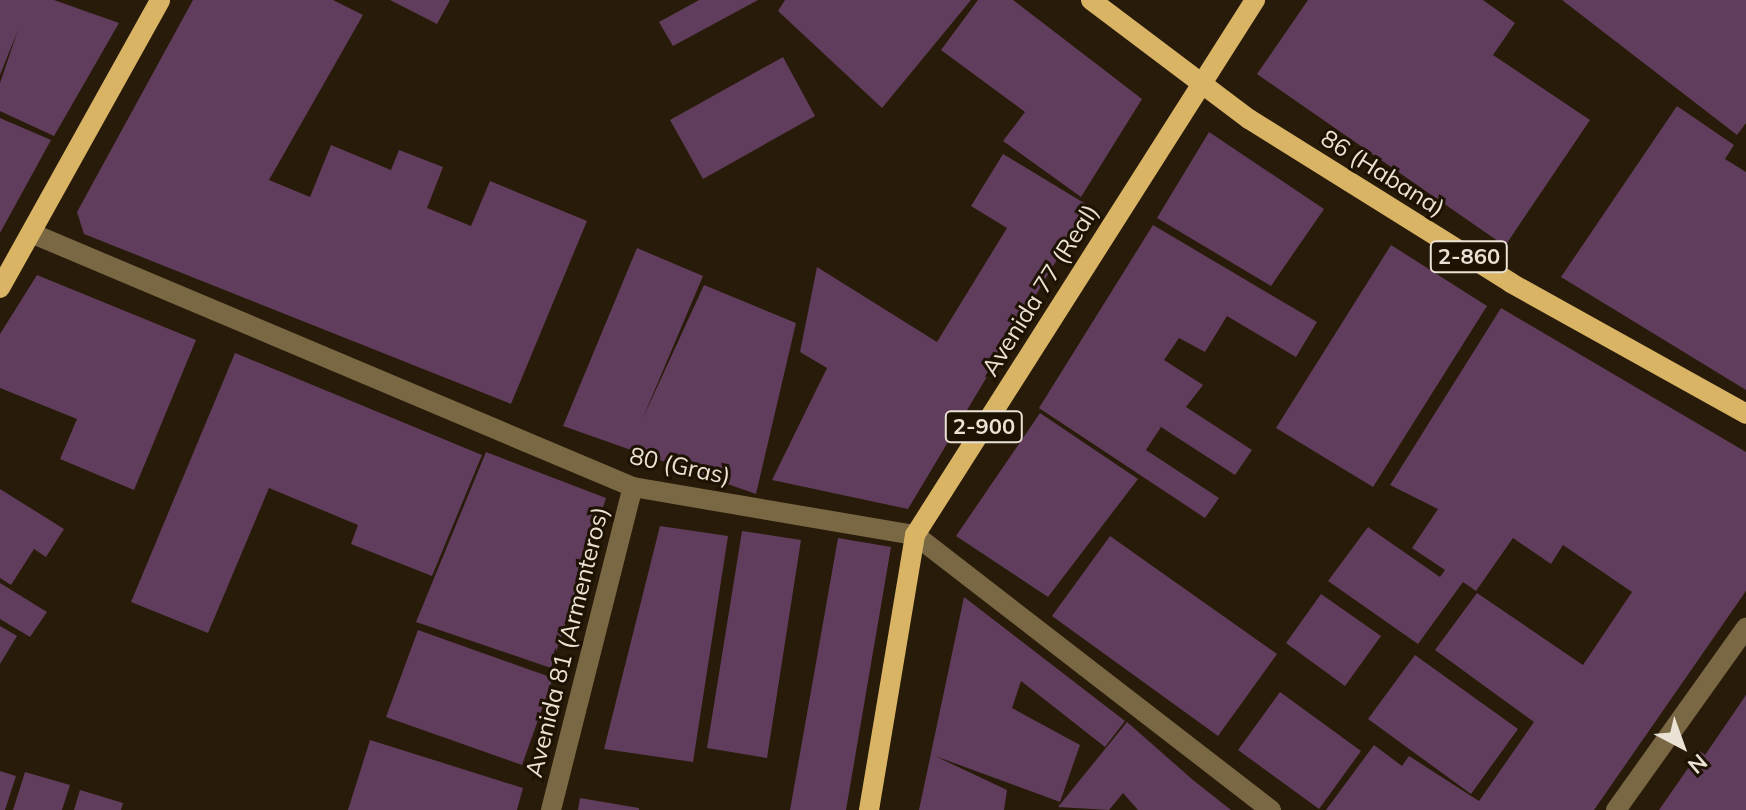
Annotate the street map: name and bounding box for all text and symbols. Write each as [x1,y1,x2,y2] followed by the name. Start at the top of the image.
[1316,124,1450,222] street label: 86 (Habana)
[976,199,1104,381] street label: Avenida 77 (Real)
[1429,239,1509,275] road number: 2-860
[944,409,1024,445] road number: 2-900
[627,441,733,491] street label: 80 (Gras)
[519,504,615,780] street label: Avenida 81 (Armenteros)
[1642,706,1722,786] north arrow
[1682,748,1713,780] text: N

